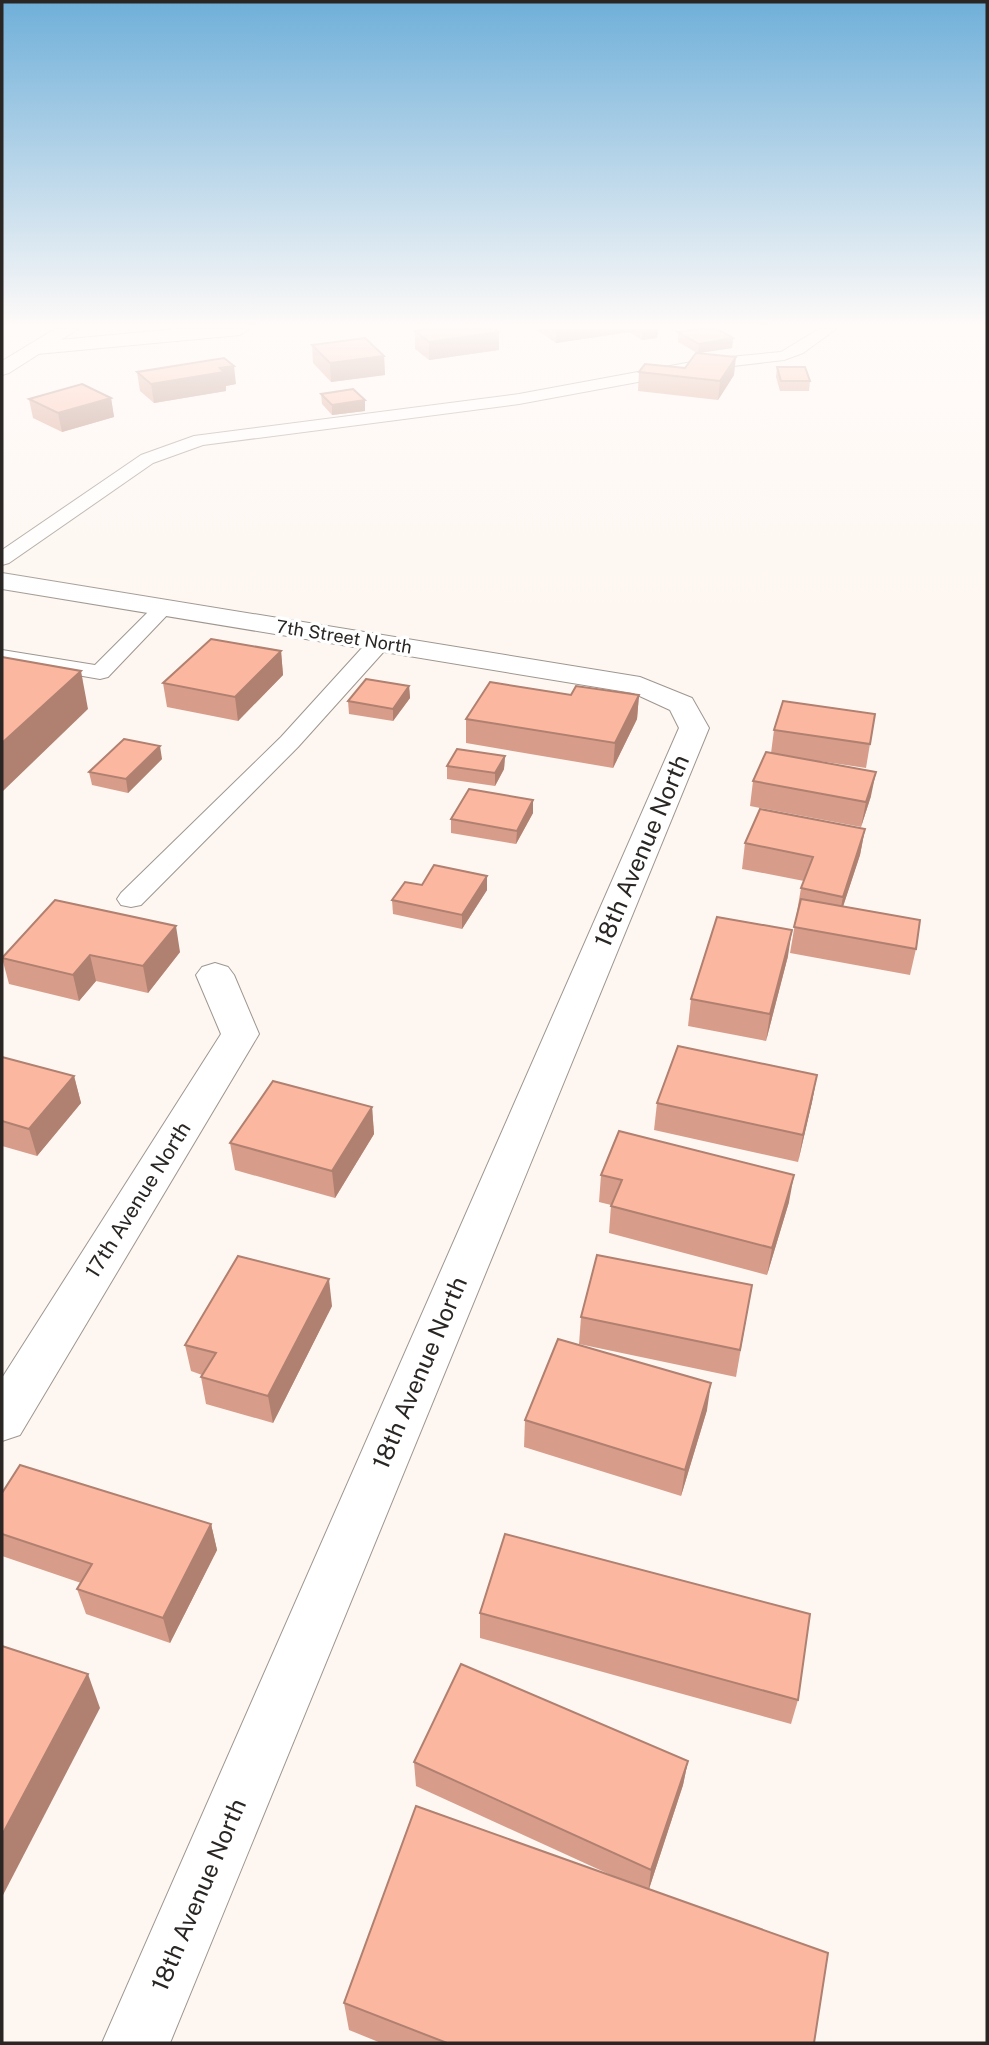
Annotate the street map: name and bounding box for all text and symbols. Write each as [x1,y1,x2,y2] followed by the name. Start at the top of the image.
[275,615,414,658] street label: 7th Street North
[588,750,694,951] street label: 18th Avenue North
[79,1117,196,1282] street label: 17th Avenue North
[366,1272,472,1473] street label: 18th Avenue North
[145,1794,251,1995] street label: 18th Avenue North

